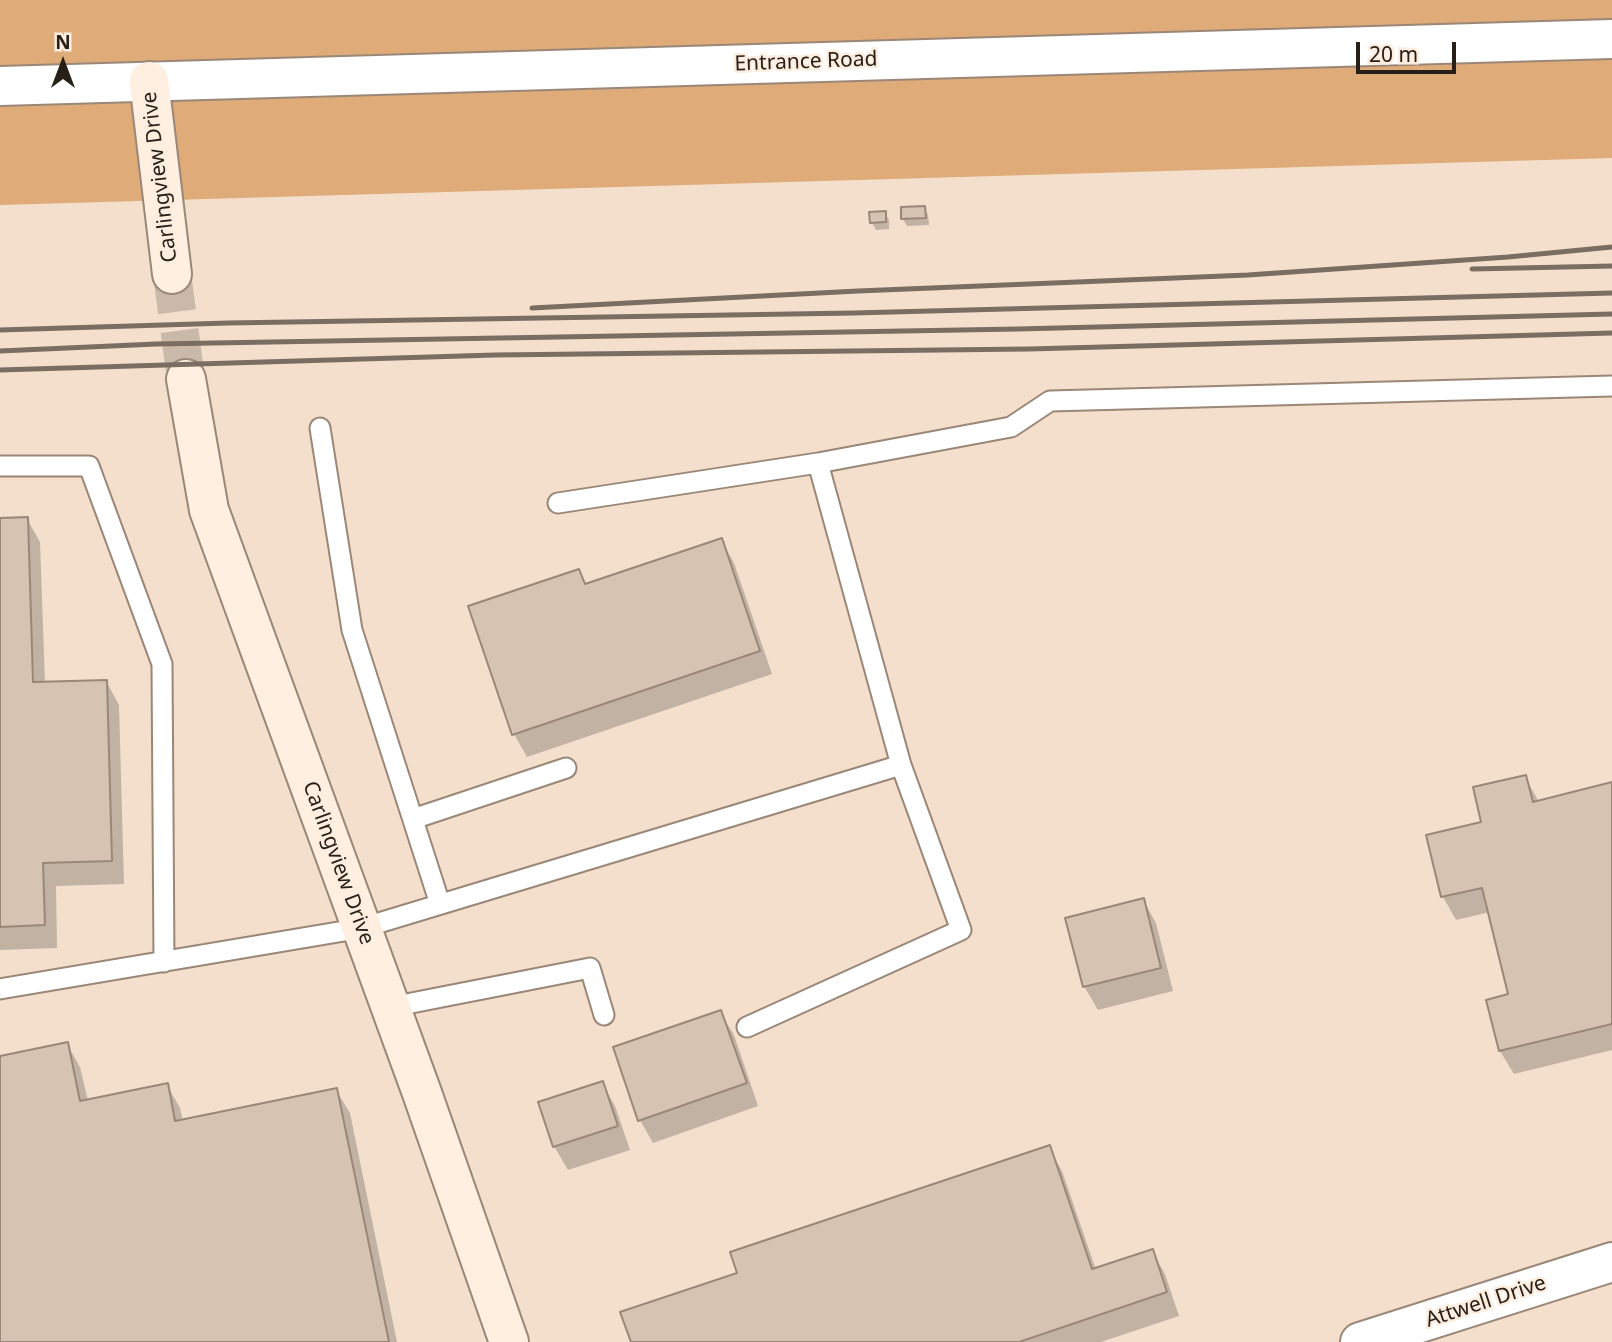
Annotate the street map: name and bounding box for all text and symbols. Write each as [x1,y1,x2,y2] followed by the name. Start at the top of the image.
[28,28,98,98] north arrow
[1360,28,1460,72] scale bar
[55,29,71,55] text: N
[1369,40,1418,68] text: 20 m
[734,47,878,77] street label: Entrance Road
[137,90,183,264] street label: Carlingview Drive
[297,778,379,948] street label: Carlingview Drive
[1423,1271,1549,1333] street label: Attwell Drive

